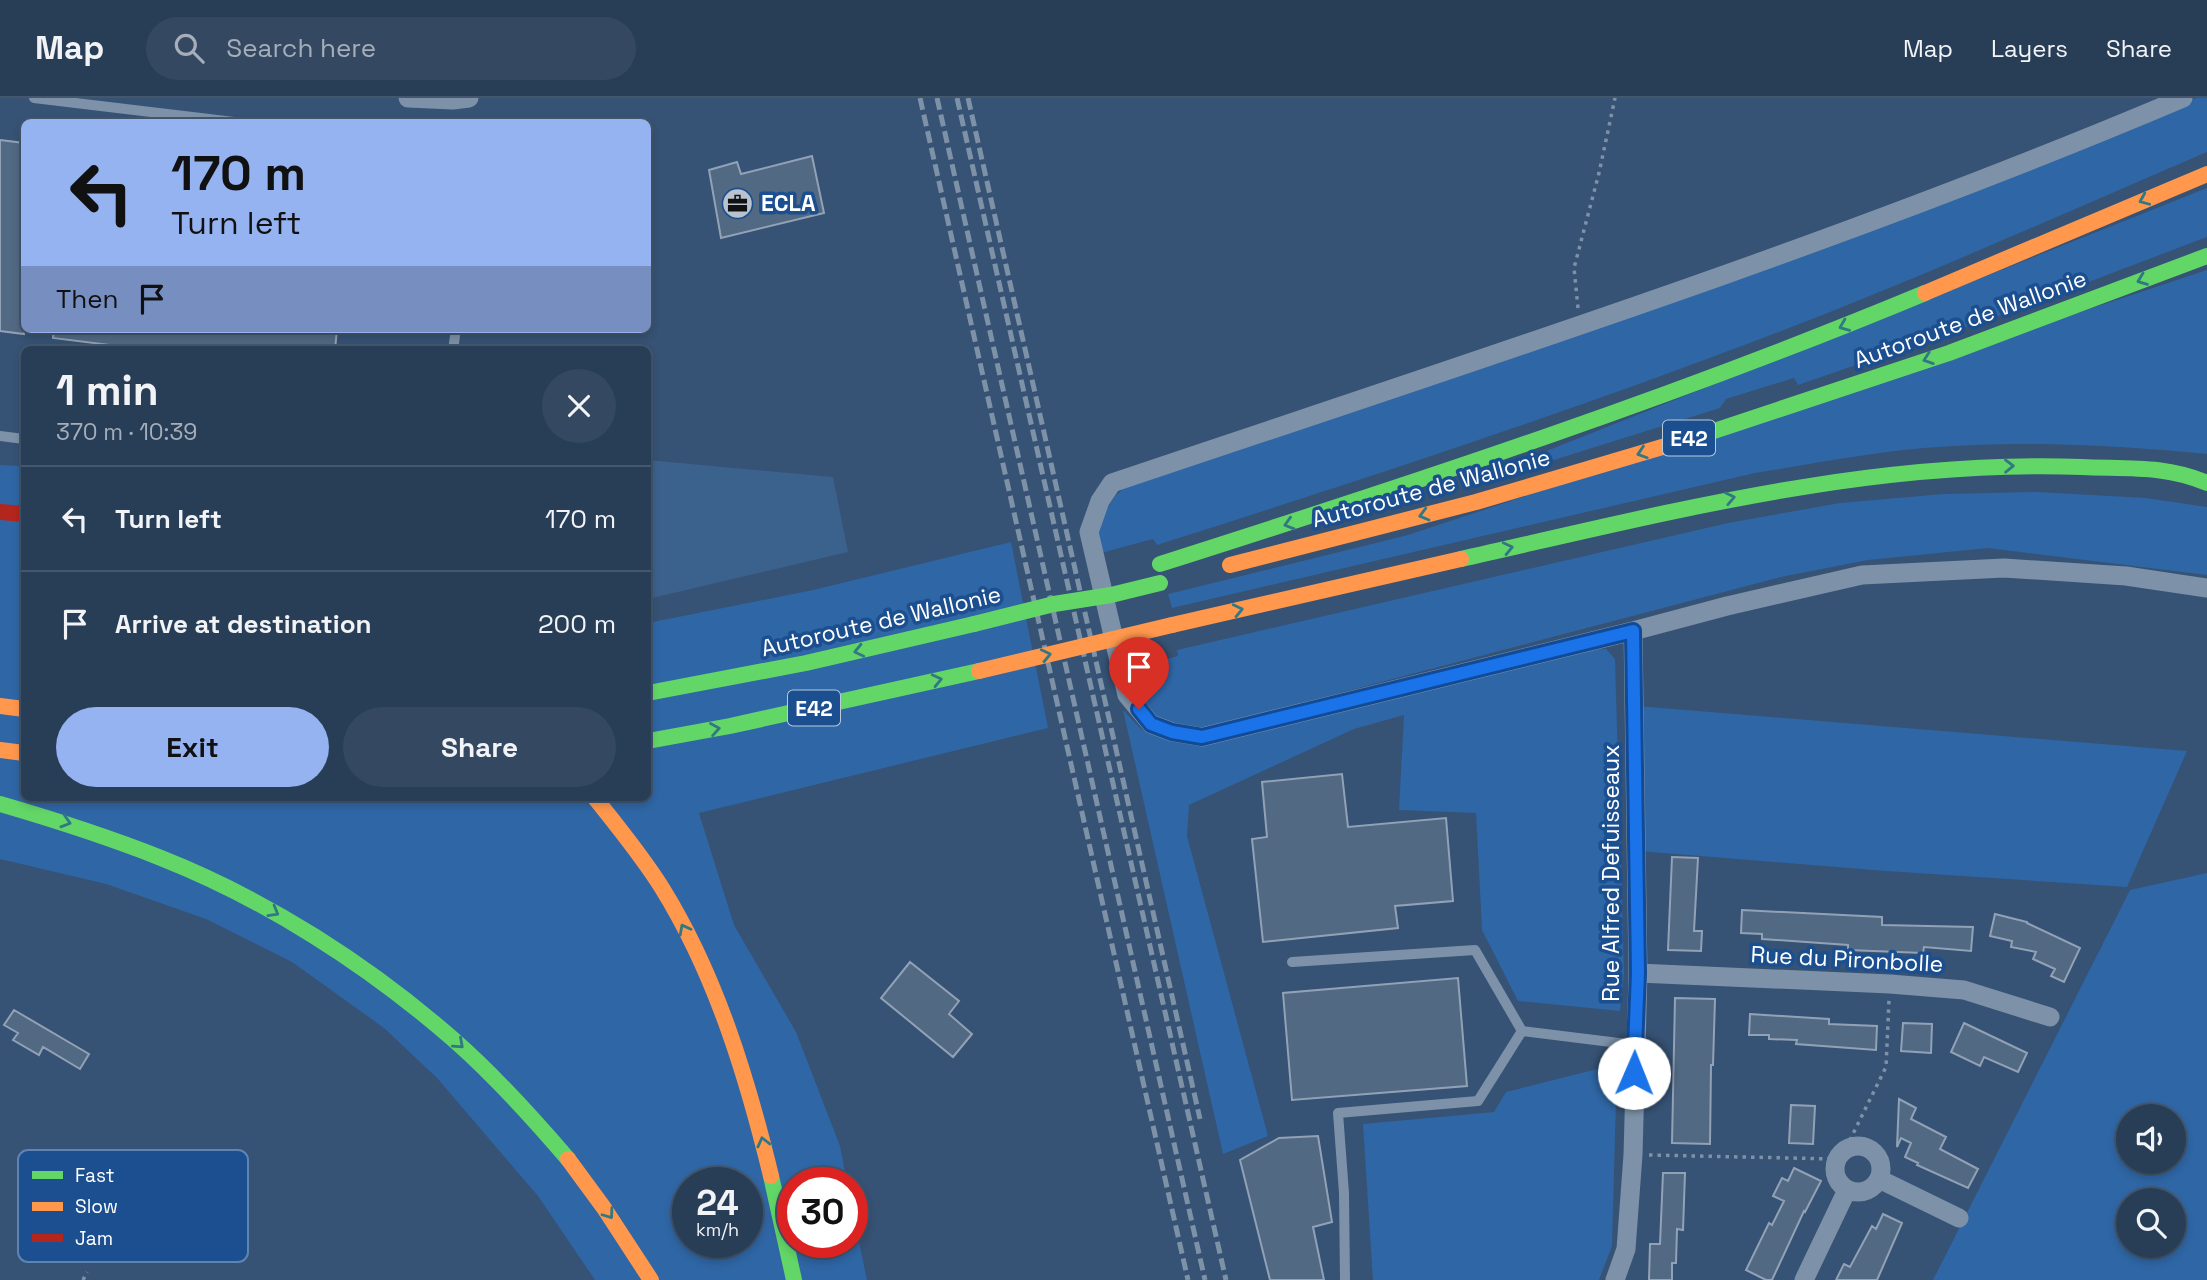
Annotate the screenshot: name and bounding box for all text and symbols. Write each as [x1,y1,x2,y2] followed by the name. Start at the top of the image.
[146,17,636,80] search box
[35,27,104,69] text: Map
[170,29,208,67] icon: search
[226,31,376,65] text: Search here
[1903,33,1953,64] text: Map
[1991,33,2068,64] text: Layers
[2106,33,2172,64] text: Share
[171,142,306,204] text: 170 m
[56,147,147,238] icon: left
[721,186,755,220] office icon: ECLA
[761,188,816,218] place label: ECLA
[2139,192,2151,206] one-way arrow
[171,203,301,243] text: Turn left
[1850,263,2090,375] street label: Autoroute de Wallonie
[2136,272,2148,286] one-way arrow
[133,280,171,318] icon: arrive
[56,282,119,316] text: Then
[1838,317,1850,331] one-way arrow
[1923,351,1935,365] one-way arrow
[56,364,159,417] text: 1 min
[542,369,616,443] button: close
[56,417,197,447] text: 370 m · 10:39
[1663,420,1715,456] road number: E42
[1309,442,1553,534] street label: Autoroute de Wallonie
[1637,444,1649,459] one-way arrow
[2004,459,2015,474] one-way arrow
[1724,492,1736,507] one-way arrow
[56,500,94,538] icon: left
[115,502,222,536] text: Turn left
[545,502,616,536] text: 170 m
[1418,507,1430,521] one-way arrow
[1283,515,1295,530] one-way arrow
[1502,542,1514,556] one-way arrow
[758,579,1004,663] street label: Autoroute de Wallonie
[1232,604,1244,618] one-way arrow
[56,605,94,643] icon: arrive
[115,607,372,641] text: Arrive at destination
[538,607,616,641] text: 200 m
[1109,637,1169,709] pin
[853,642,865,657] one-way arrow
[1120,648,1158,686] icon: arrive
[1040,649,1052,663] one-way arrow
[931,674,943,688] one-way arrow
[788,690,840,726] road number: E42
[56,707,329,787] button: Exit
[343,707,616,787] button: Share
[709,722,721,737] one-way arrow
[1596,744,1626,1002] street label: Rue Alfred Defuisseaux
[59,814,71,829] one-way arrow
[267,903,280,916] one-way arrow
[678,924,692,936] one-way arrow
[1750,939,1944,979] street label: Rue du Pironbolle
[451,1036,464,1048] one-way arrow
[1597,1036,1671,1110] position arrow
[2116,1104,2186,1258] map controls
[2116,1104,2186,1174] button: sound
[757,1136,771,1148] one-way arrow
[18,1150,248,1262] legend
[75,1163,115,1188] text: Fast
[777,1167,868,1258] speed limit sign: 30
[696,1181,739,1225] text: 24
[2116,1188,2186,1258] button: search
[75,1194,118,1219] text: Slow
[601,1206,613,1219] one-way arrow
[696,1218,739,1241] text: km/h
[75,1226,113,1251] text: Jam

